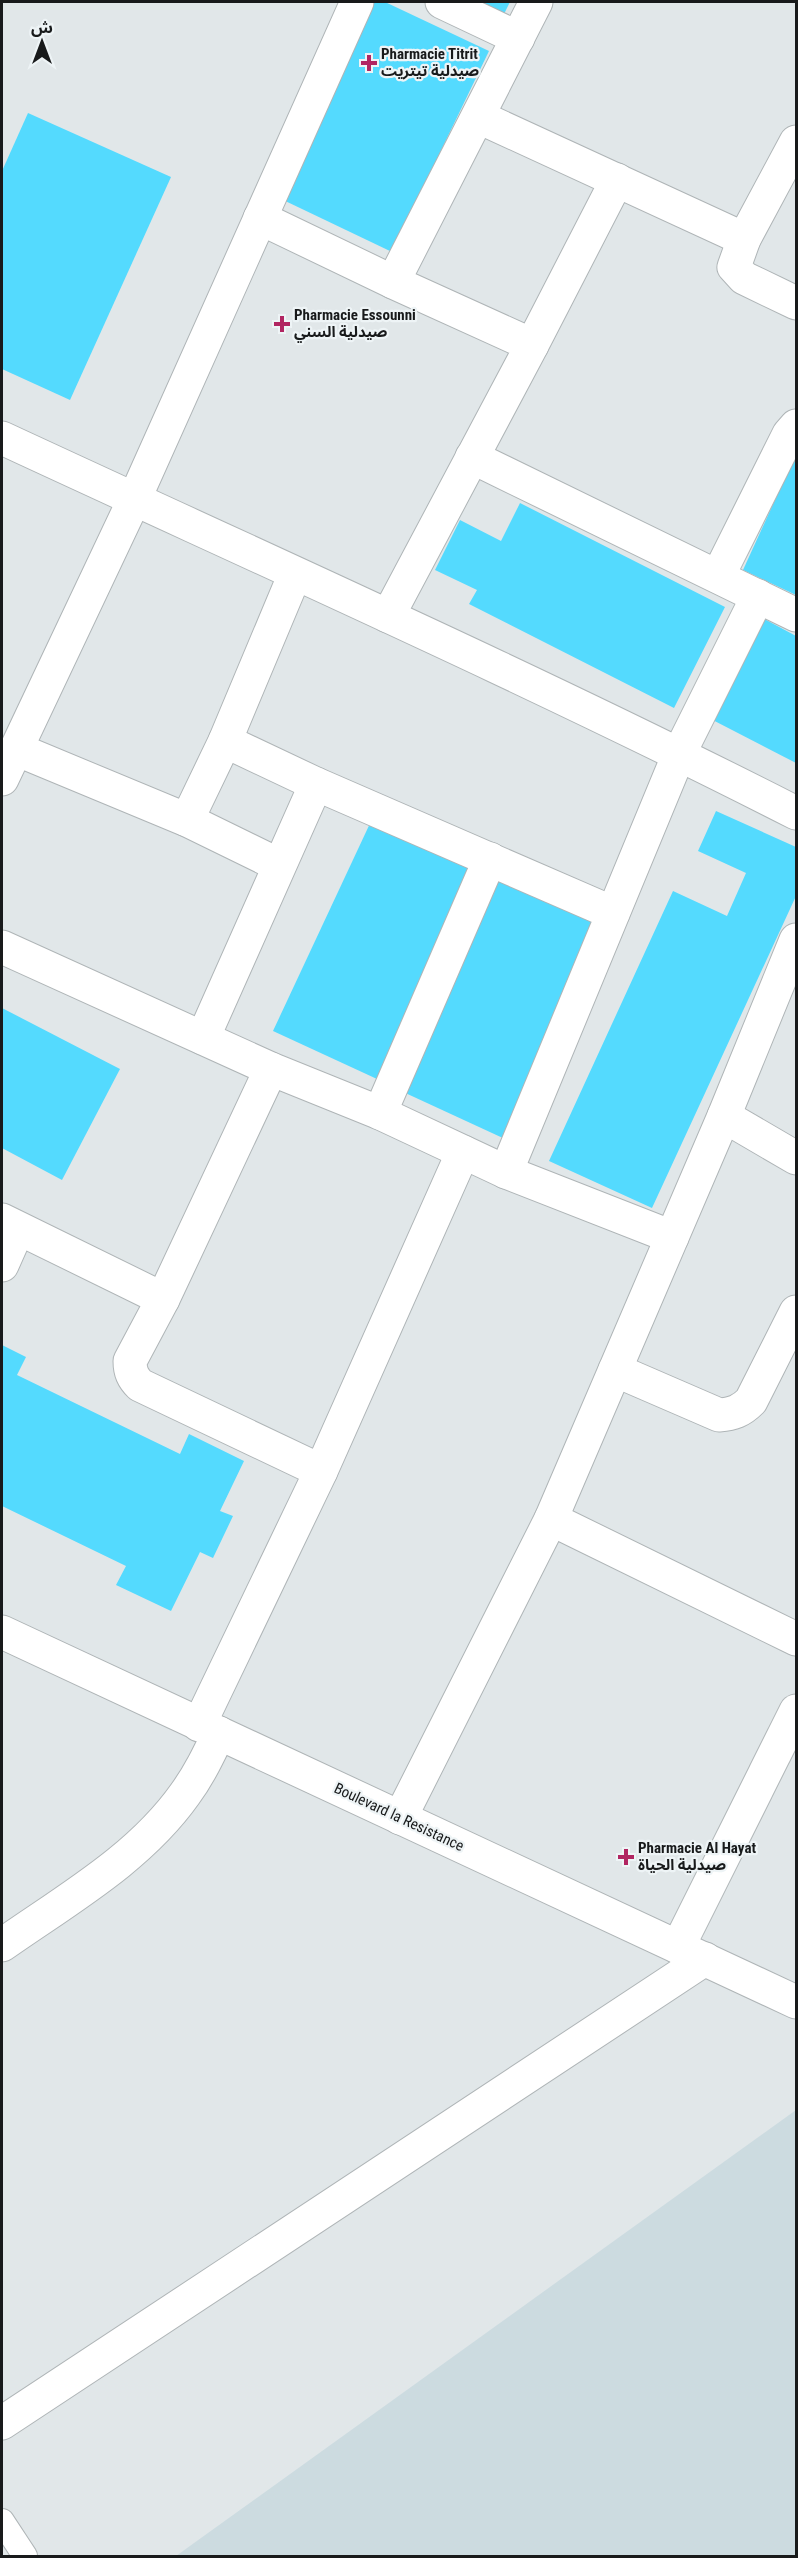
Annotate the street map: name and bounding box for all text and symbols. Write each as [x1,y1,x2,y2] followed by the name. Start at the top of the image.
[12,12,72,72] north arrow
[31,18,53,37] text: ش
[381,45,480,80] place label: Pharmacie Titrit صيدلية تيتريت
[362,56,376,70] marker: Pharmacie Titrit صيدلية تيتريت
[294,306,416,343] place label: Pharmacie Essounni صيدلية السني
[275,317,289,331] marker: Pharmacie Essounni صيدلية السني
[331,1779,467,1855] street label: Boulevard la Resistance
[638,1839,756,1874] place label: Pharmacie Al Hayat صيدلية الحياة
[619,1850,633,1864] marker: Pharmacie Al Hayat صيدلية الحياة

